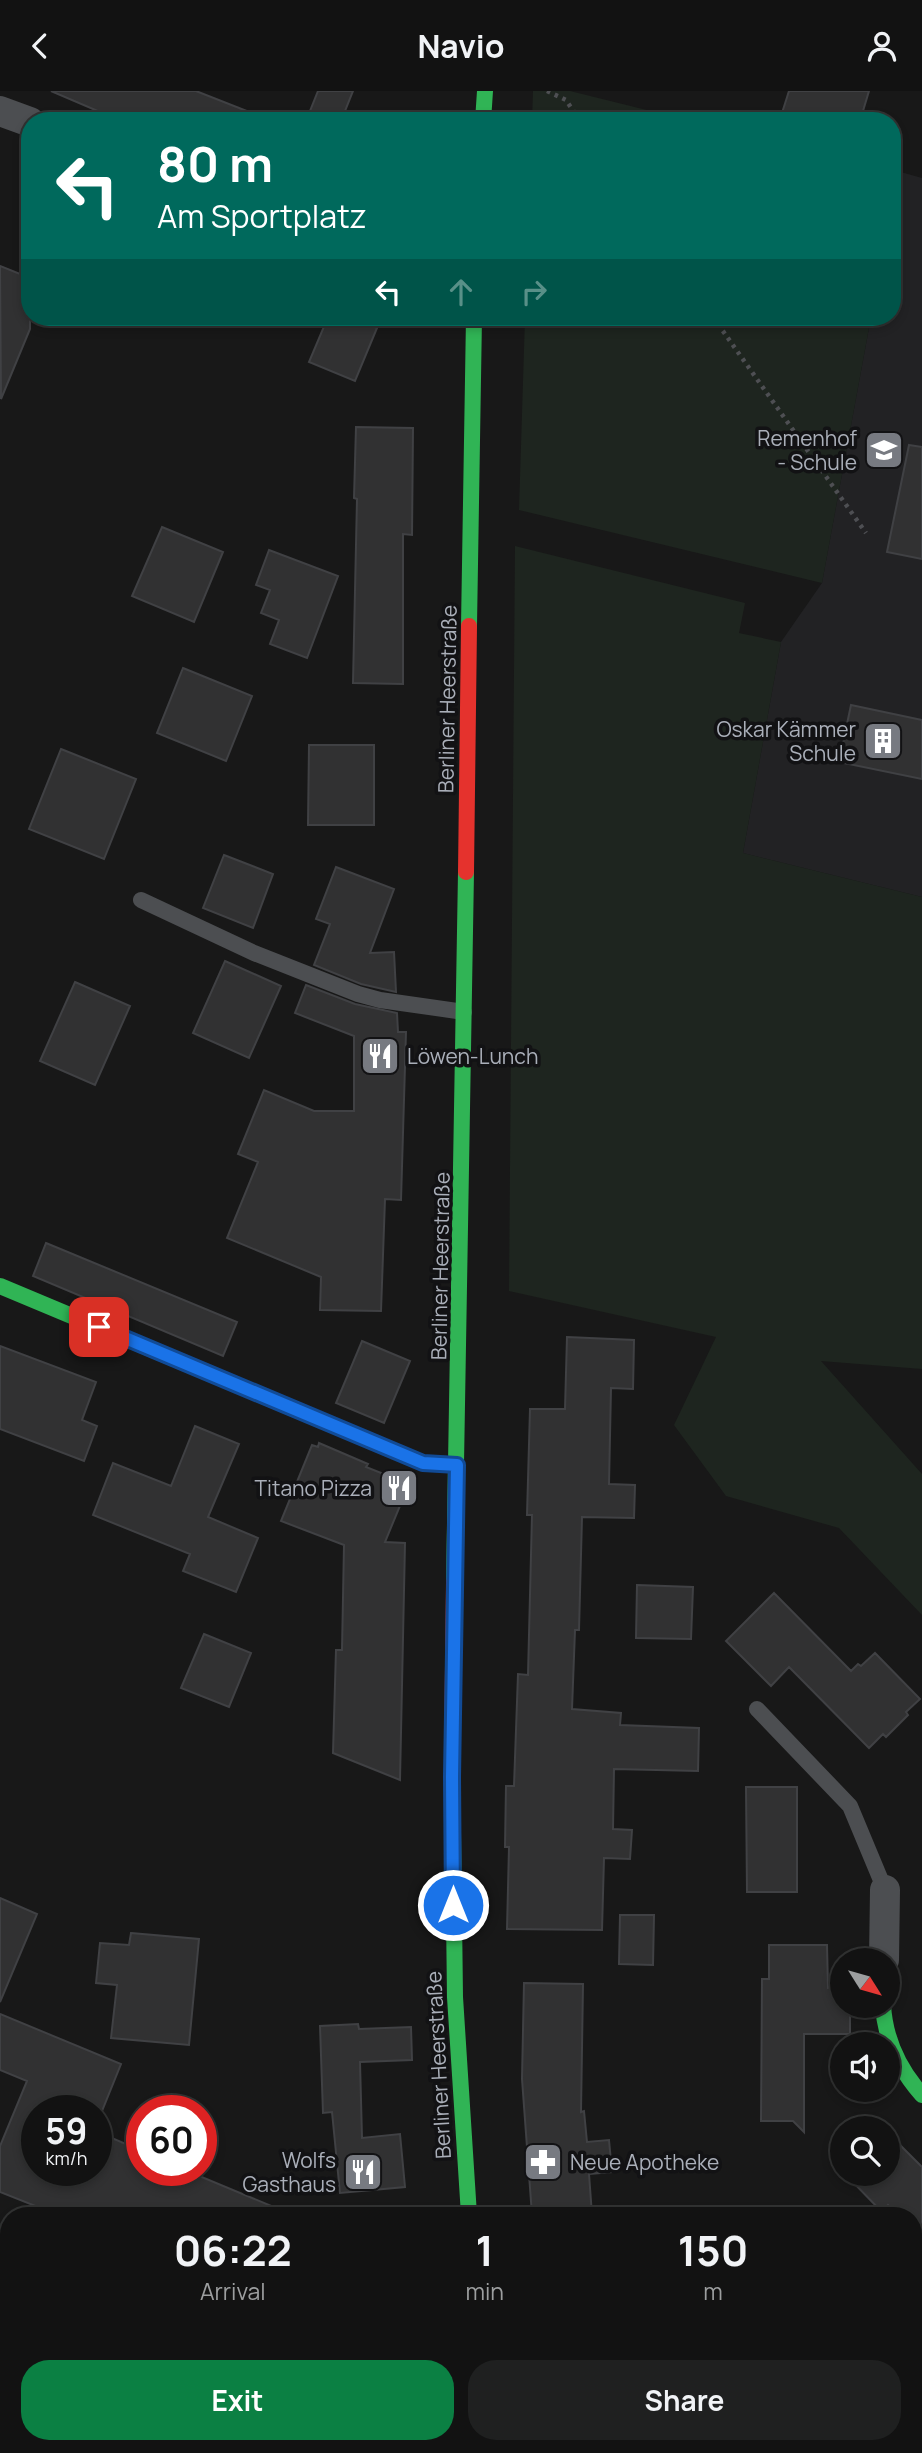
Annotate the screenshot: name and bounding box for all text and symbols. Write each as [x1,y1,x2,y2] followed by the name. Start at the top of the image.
[417,24,505,68] text: Navio
[21,27,59,65] icon: back
[863,27,901,65] icon: person
[157,130,273,197] text: 80 m
[42,140,133,231] icon: left
[157,194,367,238] text: Am Sportplatz
[369,273,407,311] icon: left
[442,273,480,311] icon: ahead
[515,273,553,311] icon: right
[757,424,858,476] place label: Remenhof - Schule
[863,429,905,471] school or university icon: Remenhof - Schule
[431,605,463,793] street label: Berliner Heerstraße
[716,715,856,767] place label: Oskar Kämmer Schule
[862,720,904,762] building icon: Oskar Kämmer Schule
[359,1035,401,1077] restaurant icon: Löwen-Lunch
[407,1042,538,1070] place label: Löwen-Lunch
[424,1172,456,1360] street label: Berliner Heerstraße
[69,1297,129,1357] pin
[80,1308,118,1346] icon: arrive
[378,1467,420,1509] restaurant icon: Titano Pizza
[255,1474,372,1502] place label: Titano Pizza
[416,1868,490,1942] position arrow
[830,1948,900,2018] north arrow
[830,1948,900,2186] map controls
[419,1970,457,2160] street label: Berliner Heerstraße
[830,2032,900,2102] button: sound
[126,2095,217,2186] speed limit sign: 60
[45,2107,88,2155] text: 59
[830,2116,900,2186] button: search
[522,2141,564,2183] pharmacy icon: Neue Apotheke
[46,2146,87,2170] text: km/h
[242,2146,336,2198] place label: Wolfs Gasthaus
[570,2148,719,2176] place label: Neue Apotheke
[342,2151,384,2193] restaurant icon: Wolfs Gasthaus
[174,2221,292,2279] text: 06:22
[476,2221,494,2279] text: 1
[678,2221,748,2279] text: 150
[200,2275,266,2307] text: Arrival
[465,2275,504,2307] text: min
[703,2275,723,2307] text: m
[21,2360,454,2440] button: Exit
[468,2360,901,2440] button: Share

